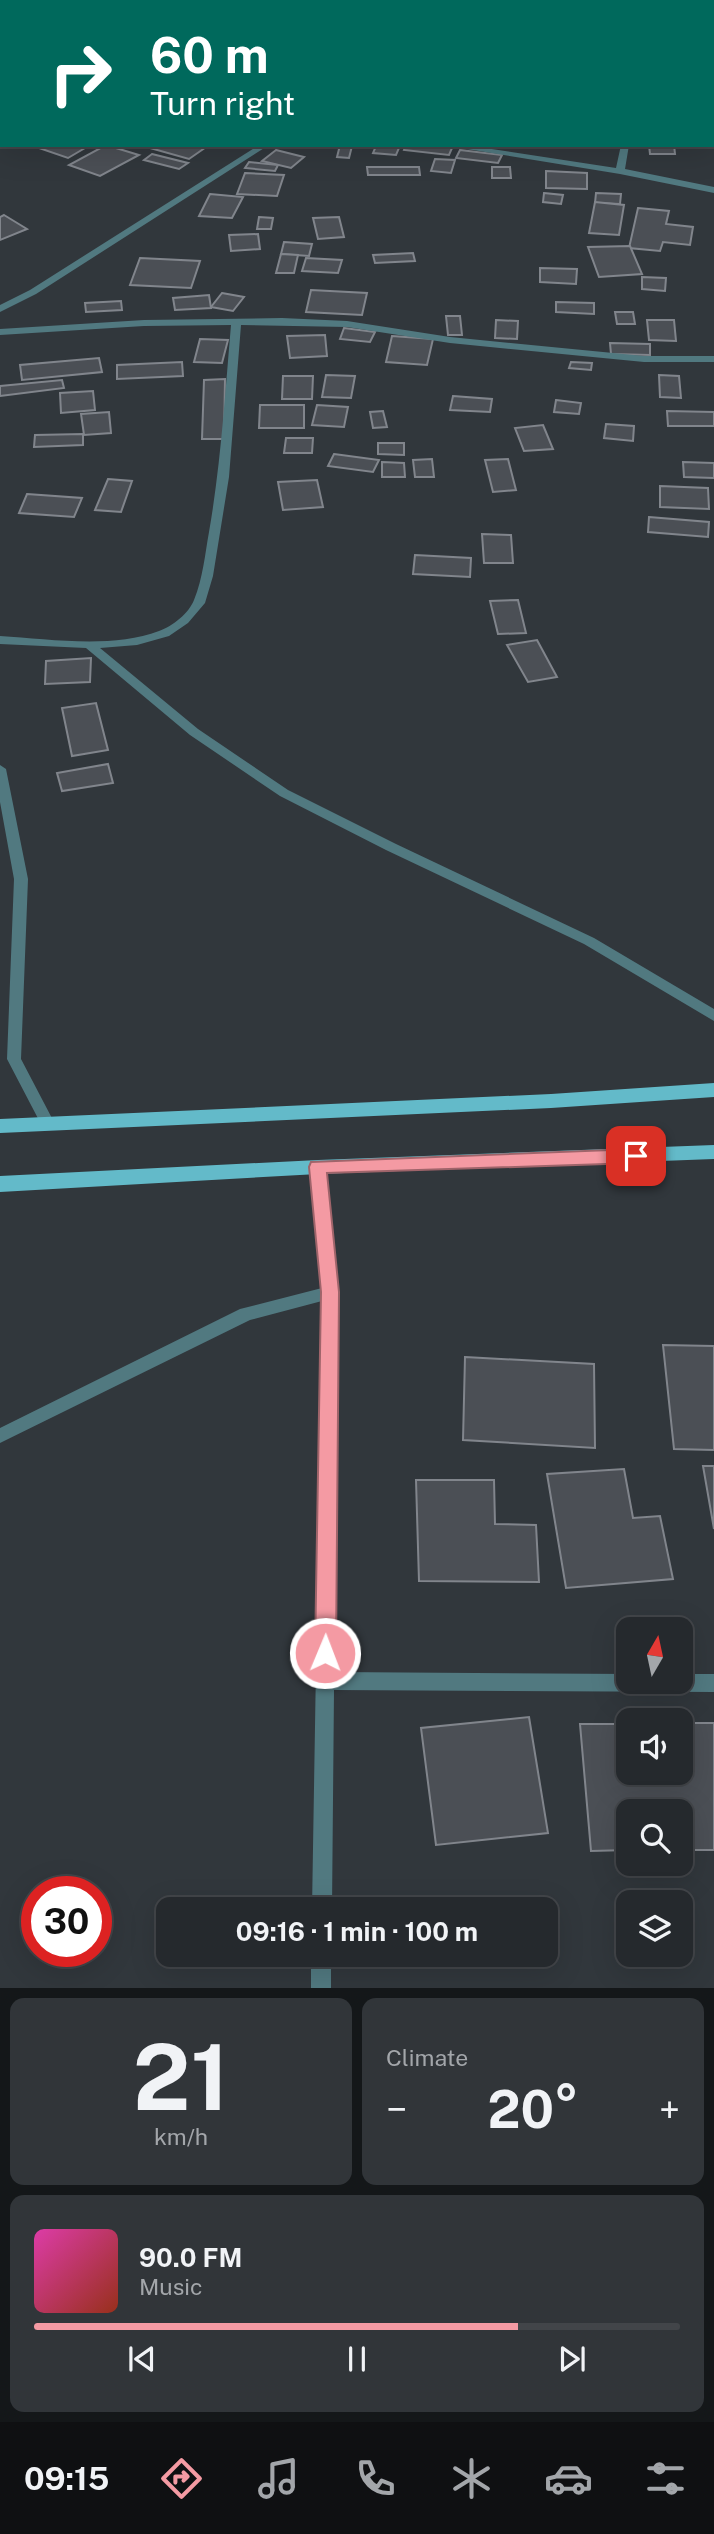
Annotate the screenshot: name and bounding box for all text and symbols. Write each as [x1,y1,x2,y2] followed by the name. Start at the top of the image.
[150,26,269,84] text: 60 m
[35,28,126,119] icon: right
[150,85,295,122] text: Turn right
[606,1126,666,1186] pin
[617,1137,655,1175] icon: arrive
[288,1616,362,1690] position arrow
[616,1617,693,1694] north arrow
[616,1617,693,1967] map controls
[616,1708,693,1785] button: sound
[616,1799,693,1876] button: search
[21,1876,112,1967] speed limit sign: 30
[616,1890,693,1967] button: layers
[236,1916,478,1947] text: 09:16 · 1 min · 100 m
[133,2024,229,2130] text: 21
[386,2044,468,2071] text: Climate
[487,2079,579,2140] text: 20°
[386,2087,407,2132] text: −
[659,2087,680,2132] text: +
[154,2123,208,2150] text: km/h
[139,2242,242,2273] text: 90.0 FM
[139,2273,203,2300] text: Music
[123,2340,161,2378] icon: previous
[338,2340,376,2378] icon: pause
[553,2340,591,2378] icon: next
[157,2454,206,2503] icon: directions
[254,2454,303,2503] icon: music
[351,2454,400,2503] icon: phone
[447,2454,496,2503] icon: climate
[544,2454,593,2503] icon: car
[641,2454,690,2503] icon: filters
[24,2460,109,2497] text: 09:15

